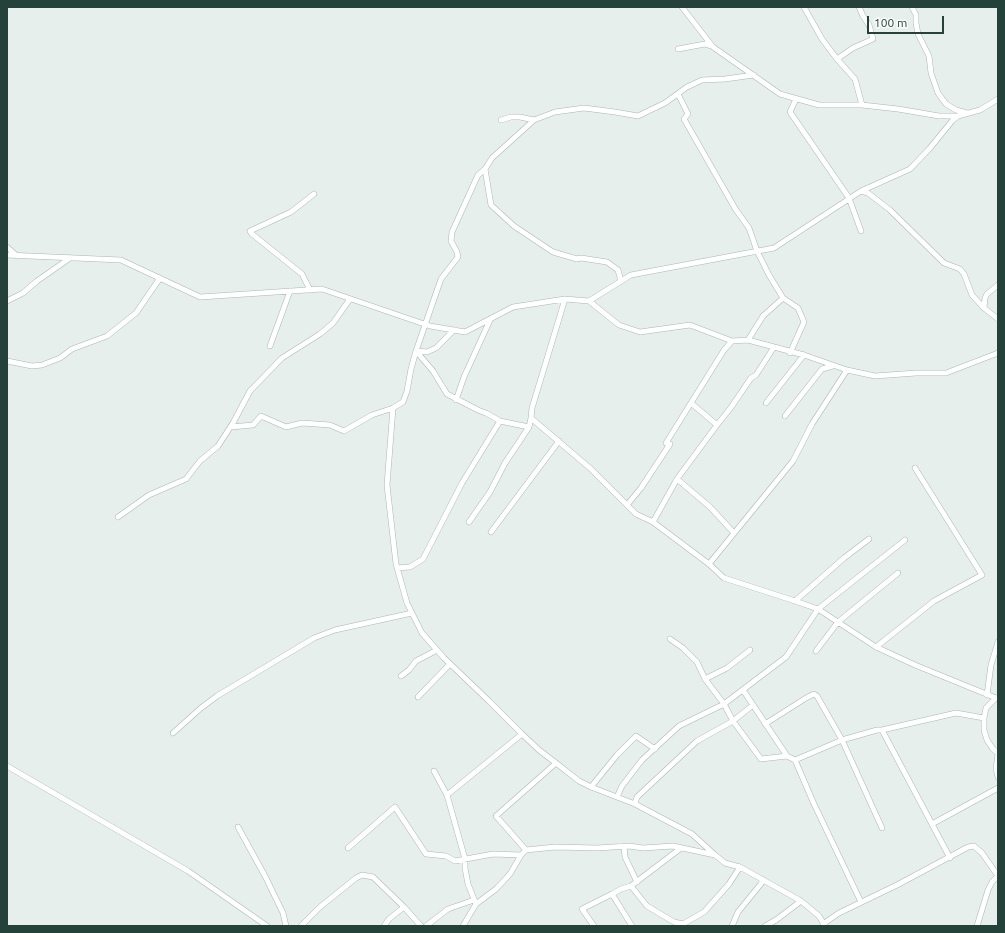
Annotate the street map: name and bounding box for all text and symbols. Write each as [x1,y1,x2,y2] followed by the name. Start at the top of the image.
[869,8,946,34] scale bar
[874,16,907,29] text: 100 m

